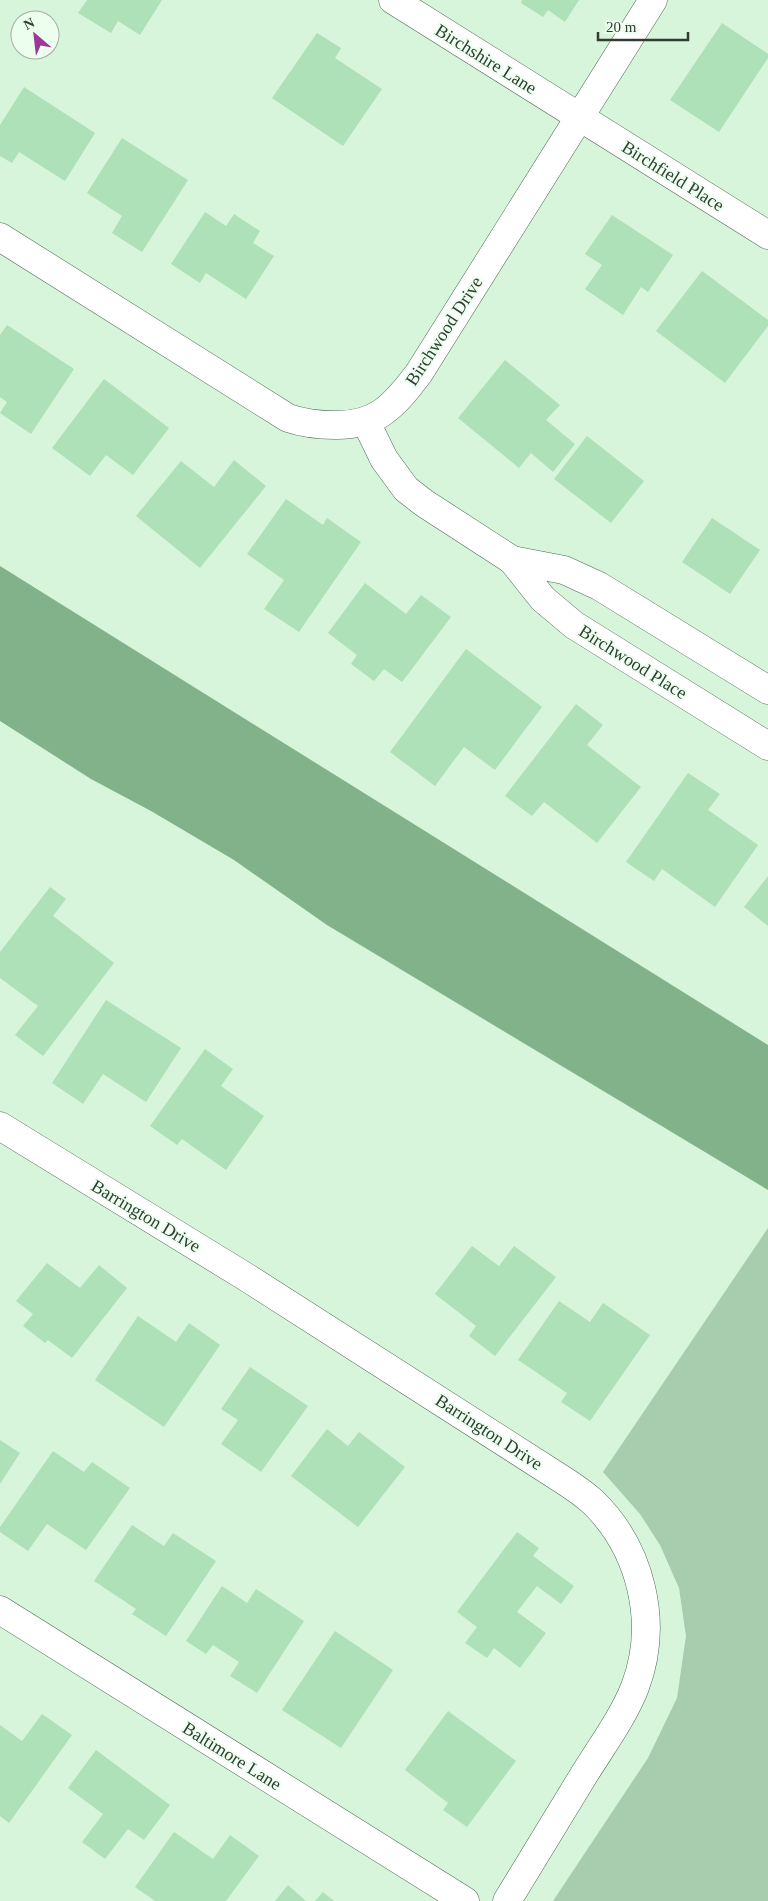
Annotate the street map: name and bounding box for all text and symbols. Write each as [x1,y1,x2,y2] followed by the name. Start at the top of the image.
[10,10,60,60] north arrow
[598,10,688,42] scale bar
[21,15,37,33] text: N
[606,19,637,35] text: 20 m
[432,20,540,98] street label: Birchshire Lane
[618,137,728,215] street label: Birchfield Place
[401,273,487,389] street label: Birchwood Drive
[575,621,691,703] street label: Birchwood Place
[88,1176,204,1256] street label: Barrington Drive
[432,1390,546,1474] street label: Barrington Drive
[179,1718,285,1794] street label: Baltimore Lane

